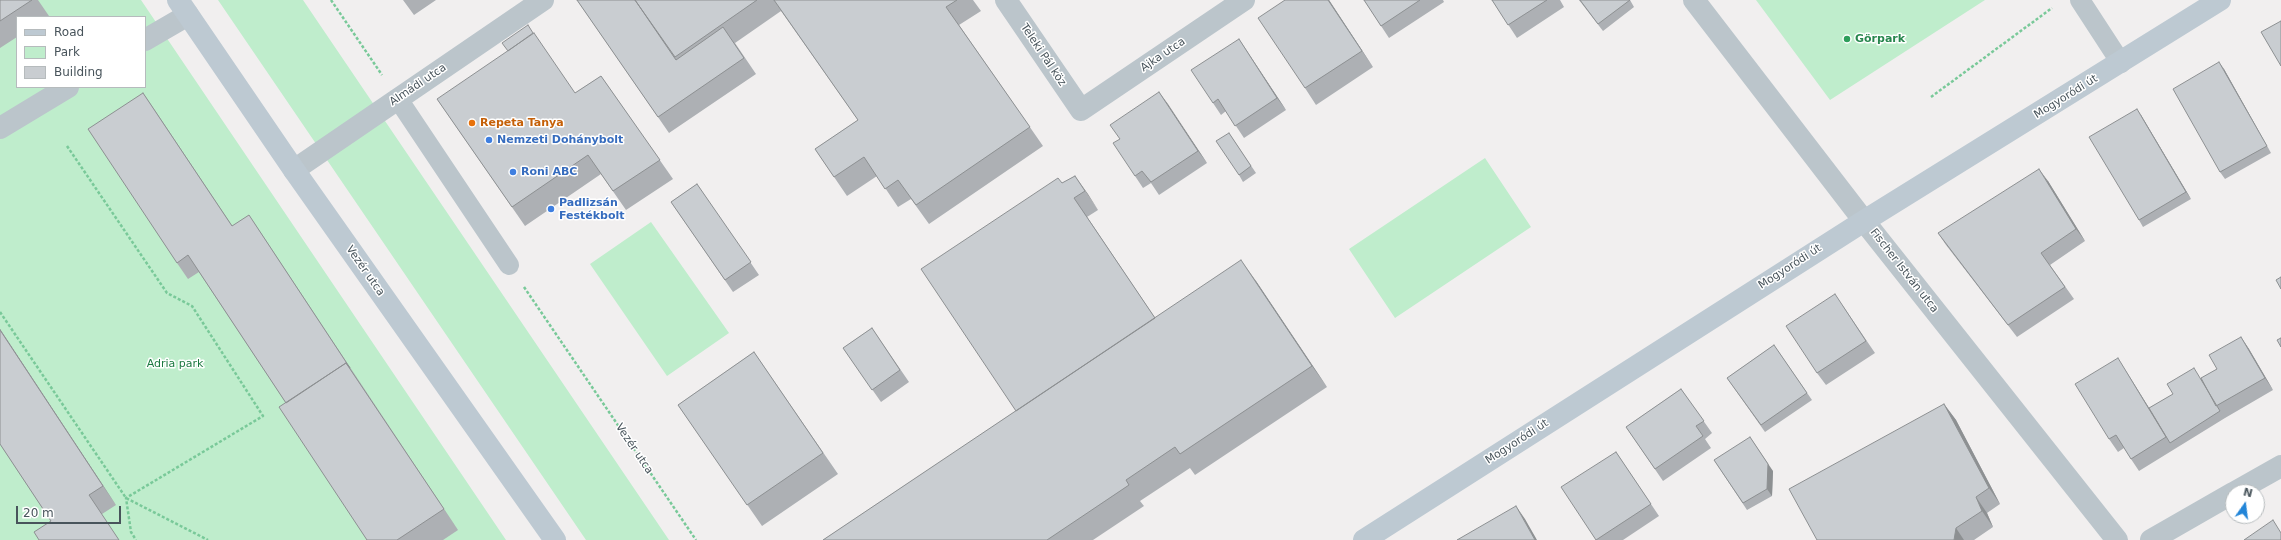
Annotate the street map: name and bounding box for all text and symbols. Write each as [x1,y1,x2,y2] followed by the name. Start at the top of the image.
[16,16,146,88] legend
[1017,21,1069,89] street label: Teleki Pál köz
[54,25,84,39] text: Road
[1855,32,1905,46] place label: Görpark
[1842,34,1852,44] marker: Görpark
[1138,35,1188,75] street label: Ajka utca
[54,45,80,59] text: Park
[387,61,449,109] street label: Almádi utca
[54,65,103,79] text: Building
[2032,72,2100,122] street label: Mogyoródi út
[480,116,564,130] place label: Repeta Tanya
[467,118,477,128] marker: Repeta Tanya
[497,133,623,147] place label: Nemzeti Dohánybolt
[484,135,494,145] marker: Nemzeti Dohánybolt
[521,165,577,179] place label: Roni ABC
[508,167,518,177] marker: Roni ABC
[559,196,625,222] place label: Padlizsán Festékbolt
[546,204,556,214] marker: Padlizsán Festékbolt
[1867,226,1941,316] street label: Fischer István utca
[1756,242,1824,292] street label: Mogyoródi út
[343,243,387,299] street label: Vezér utca
[147,357,203,371] park label: Adria park
[1483,417,1551,467] street label: Mogyoródi út
[612,421,656,477] street label: Vezér utca
[2225,484,2265,524] north arrow
[2242,485,2254,500] text: N
[18,498,123,524] scale bar
[23,506,54,520] text: 20 m

